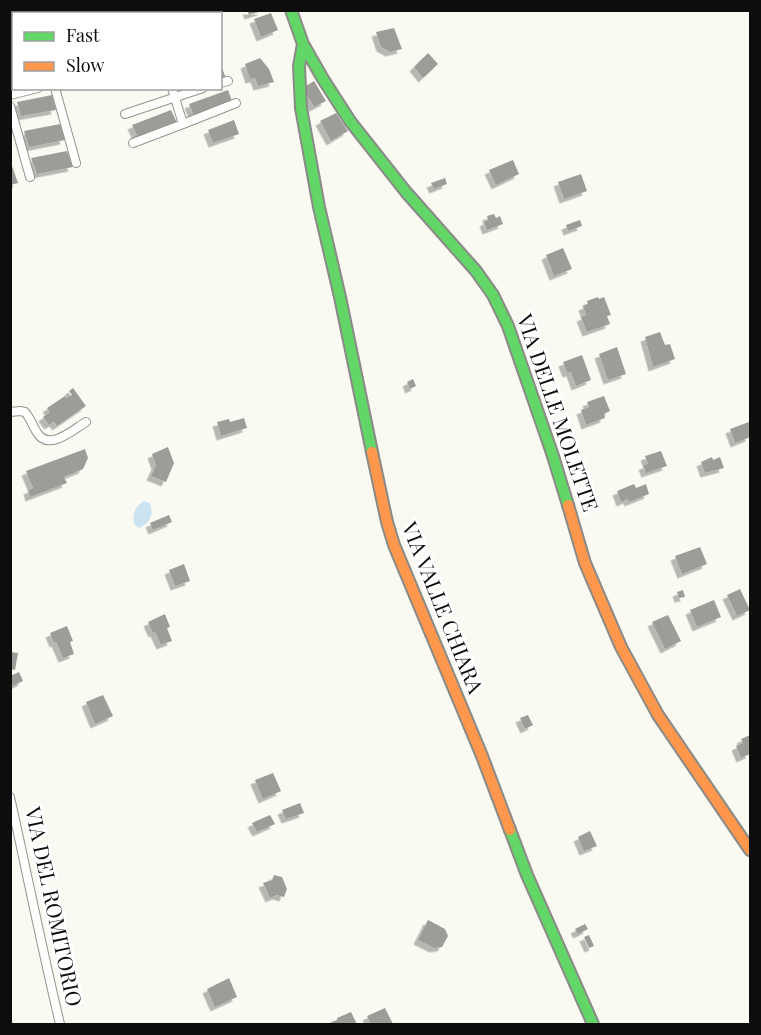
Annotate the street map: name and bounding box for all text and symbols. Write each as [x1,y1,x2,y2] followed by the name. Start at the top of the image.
[12,12,222,90] legend
[66,23,100,47] text: Fast
[66,53,104,77] text: Slow
[512,309,606,515] street label: VIA DELLE MOLETTE
[396,516,491,698] street label: VIA VALLE CHIARA
[20,803,90,1009] street label: VIA DEL ROMITORIO

